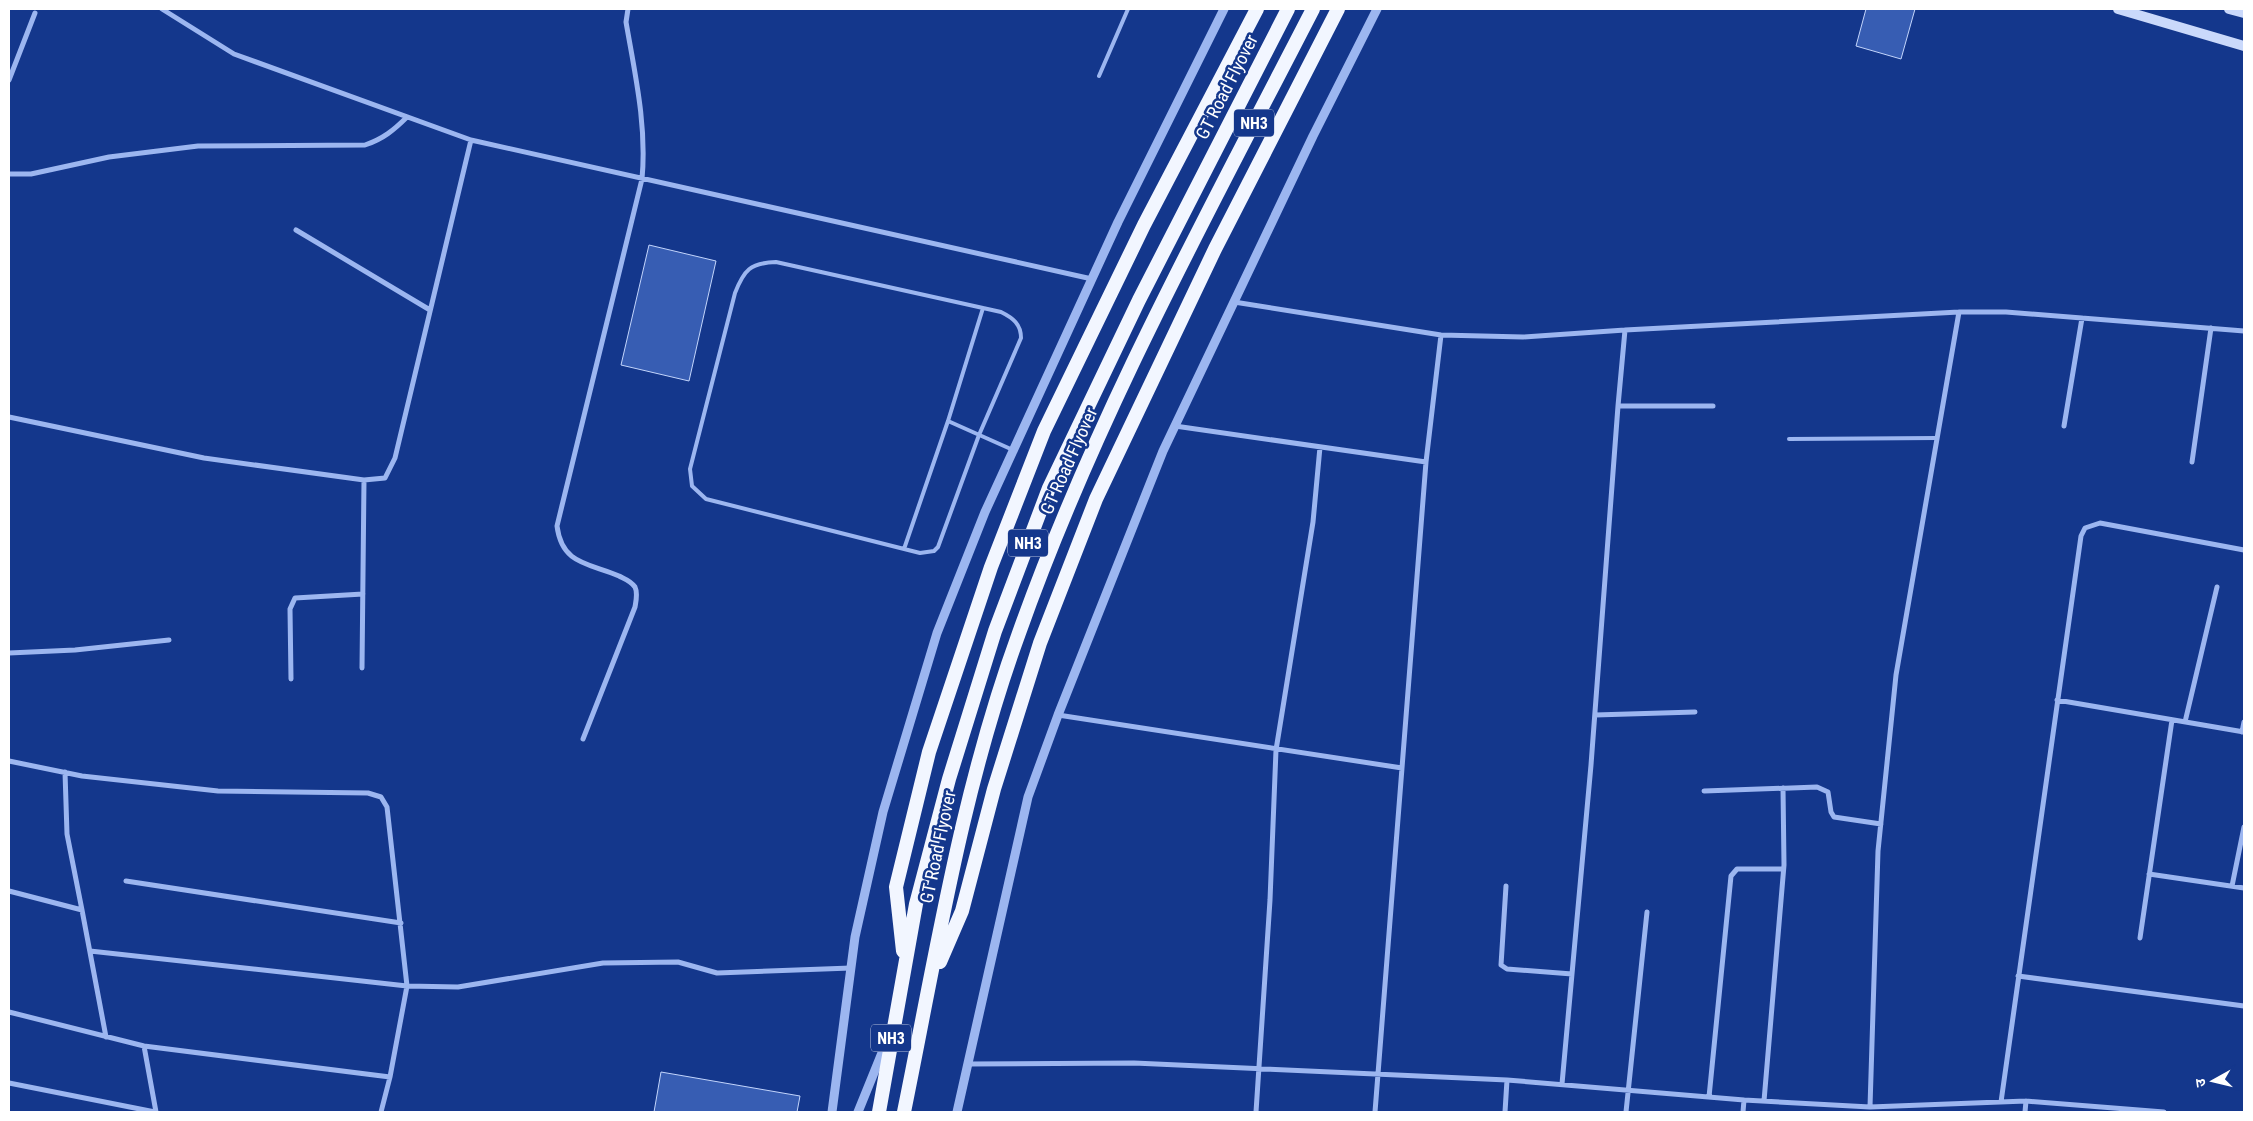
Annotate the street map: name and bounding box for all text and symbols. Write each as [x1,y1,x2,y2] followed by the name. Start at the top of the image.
[1191,30,1262,143] street label: GT Road Flyover
[1234,110,1274,136] road number: NH3
[1036,404,1102,517] street label: GT Road Flyover
[1008,530,1048,556] road number: NH3
[915,788,960,905] street label: GT Road Flyover
[871,1024,911,1052] road number: NH3
[2188,1056,2238,1106] north arrow
[2192,1077,2209,1088] text: उ

